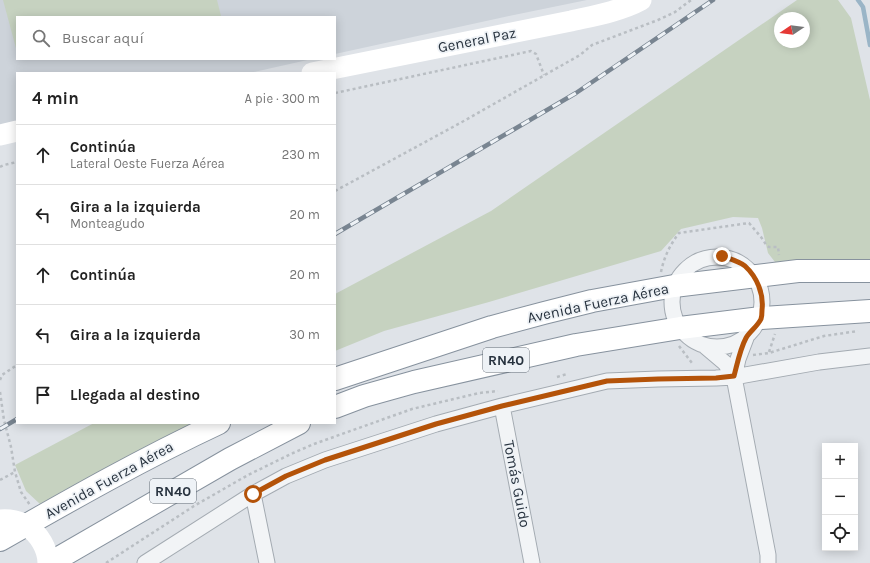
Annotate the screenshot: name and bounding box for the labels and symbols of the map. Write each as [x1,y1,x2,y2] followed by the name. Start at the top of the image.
[774,12,810,48] north arrow
[436,24,518,56] street label: General Paz
[713,247,731,265] route end
[526,279,670,327] street label: Avenida Fuerza Aérea
[483,348,529,372] road number: RN40
[42,437,176,523] street label: Avenida Fuerza Aérea
[500,439,534,529] street label: Tomás Guido
[150,479,196,503] road number: RN40
[244,485,262,503] route start

